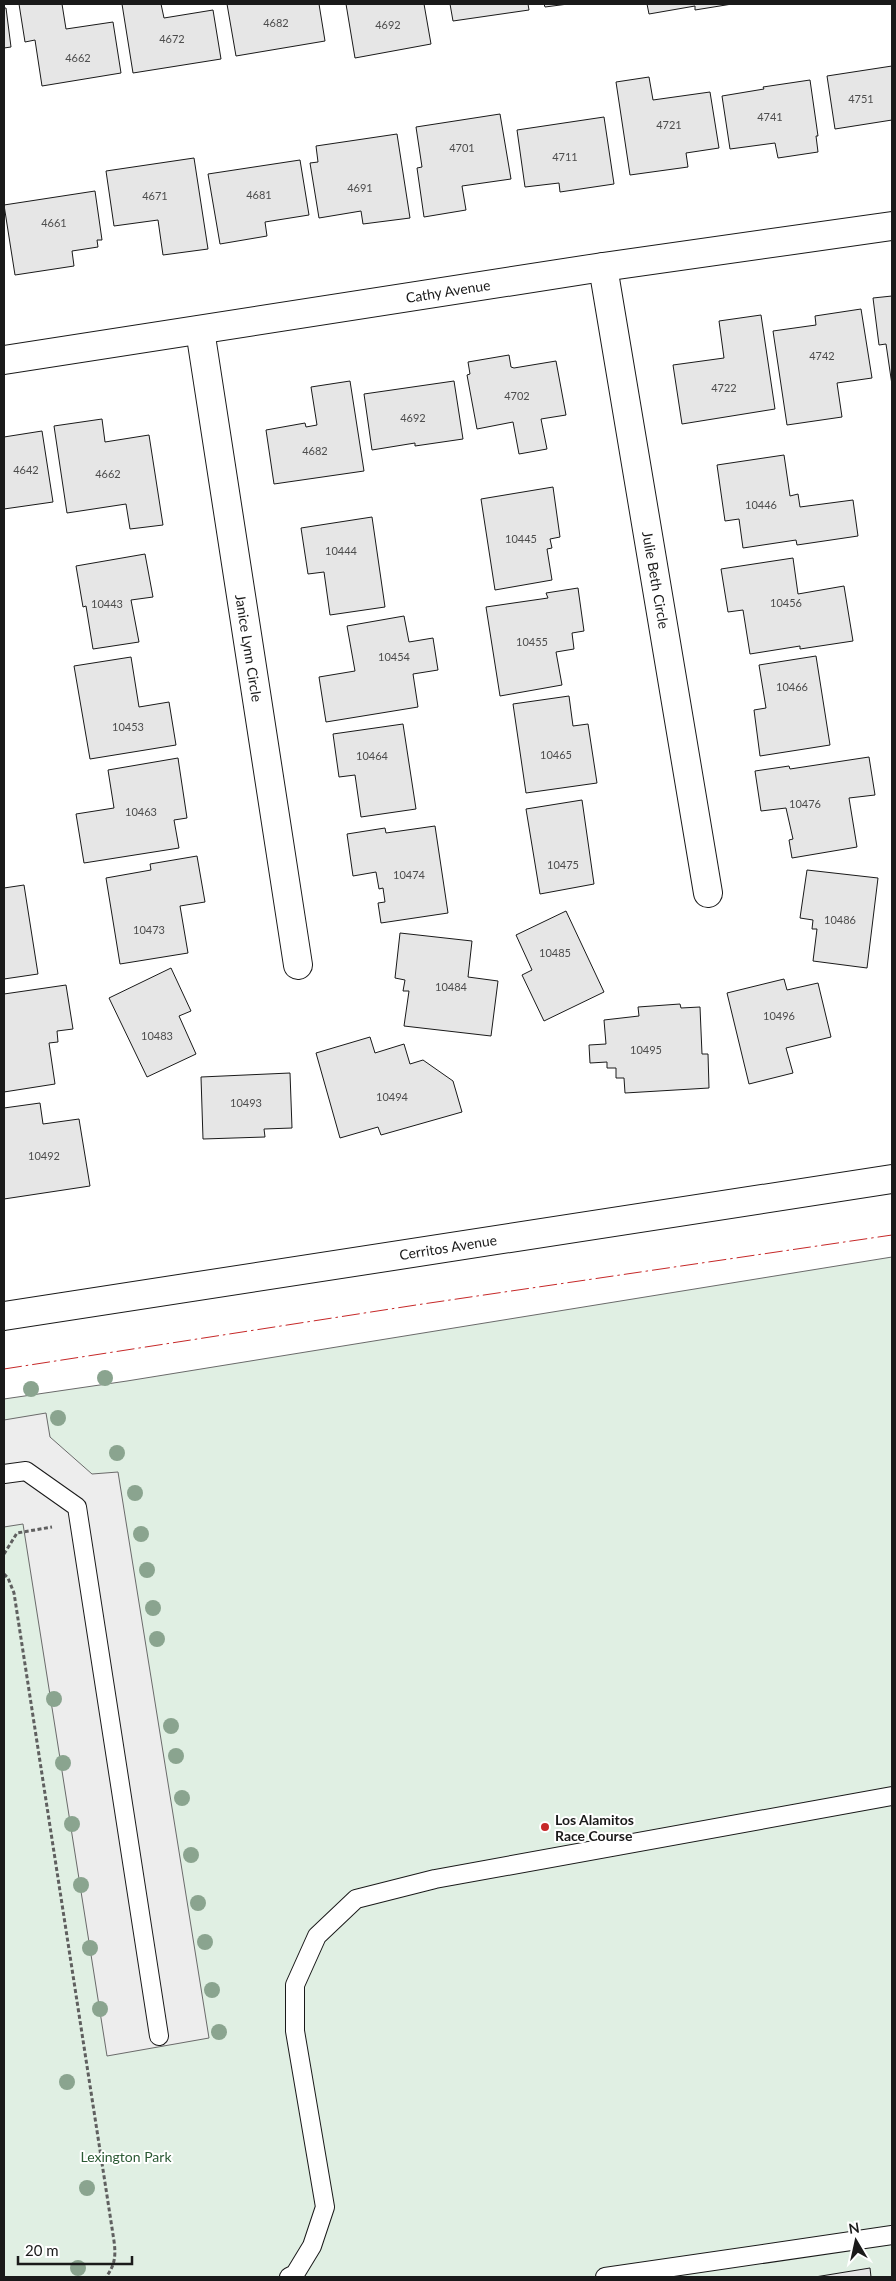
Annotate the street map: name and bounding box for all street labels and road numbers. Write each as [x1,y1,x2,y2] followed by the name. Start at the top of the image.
[405,276,491,306] street label: Cathy Avenue
[639,530,673,630] street label: Julie Beth Circle
[232,593,266,703] street label: Janice Lynn Circle
[398,1231,498,1263] street label: Cerritos Avenue

